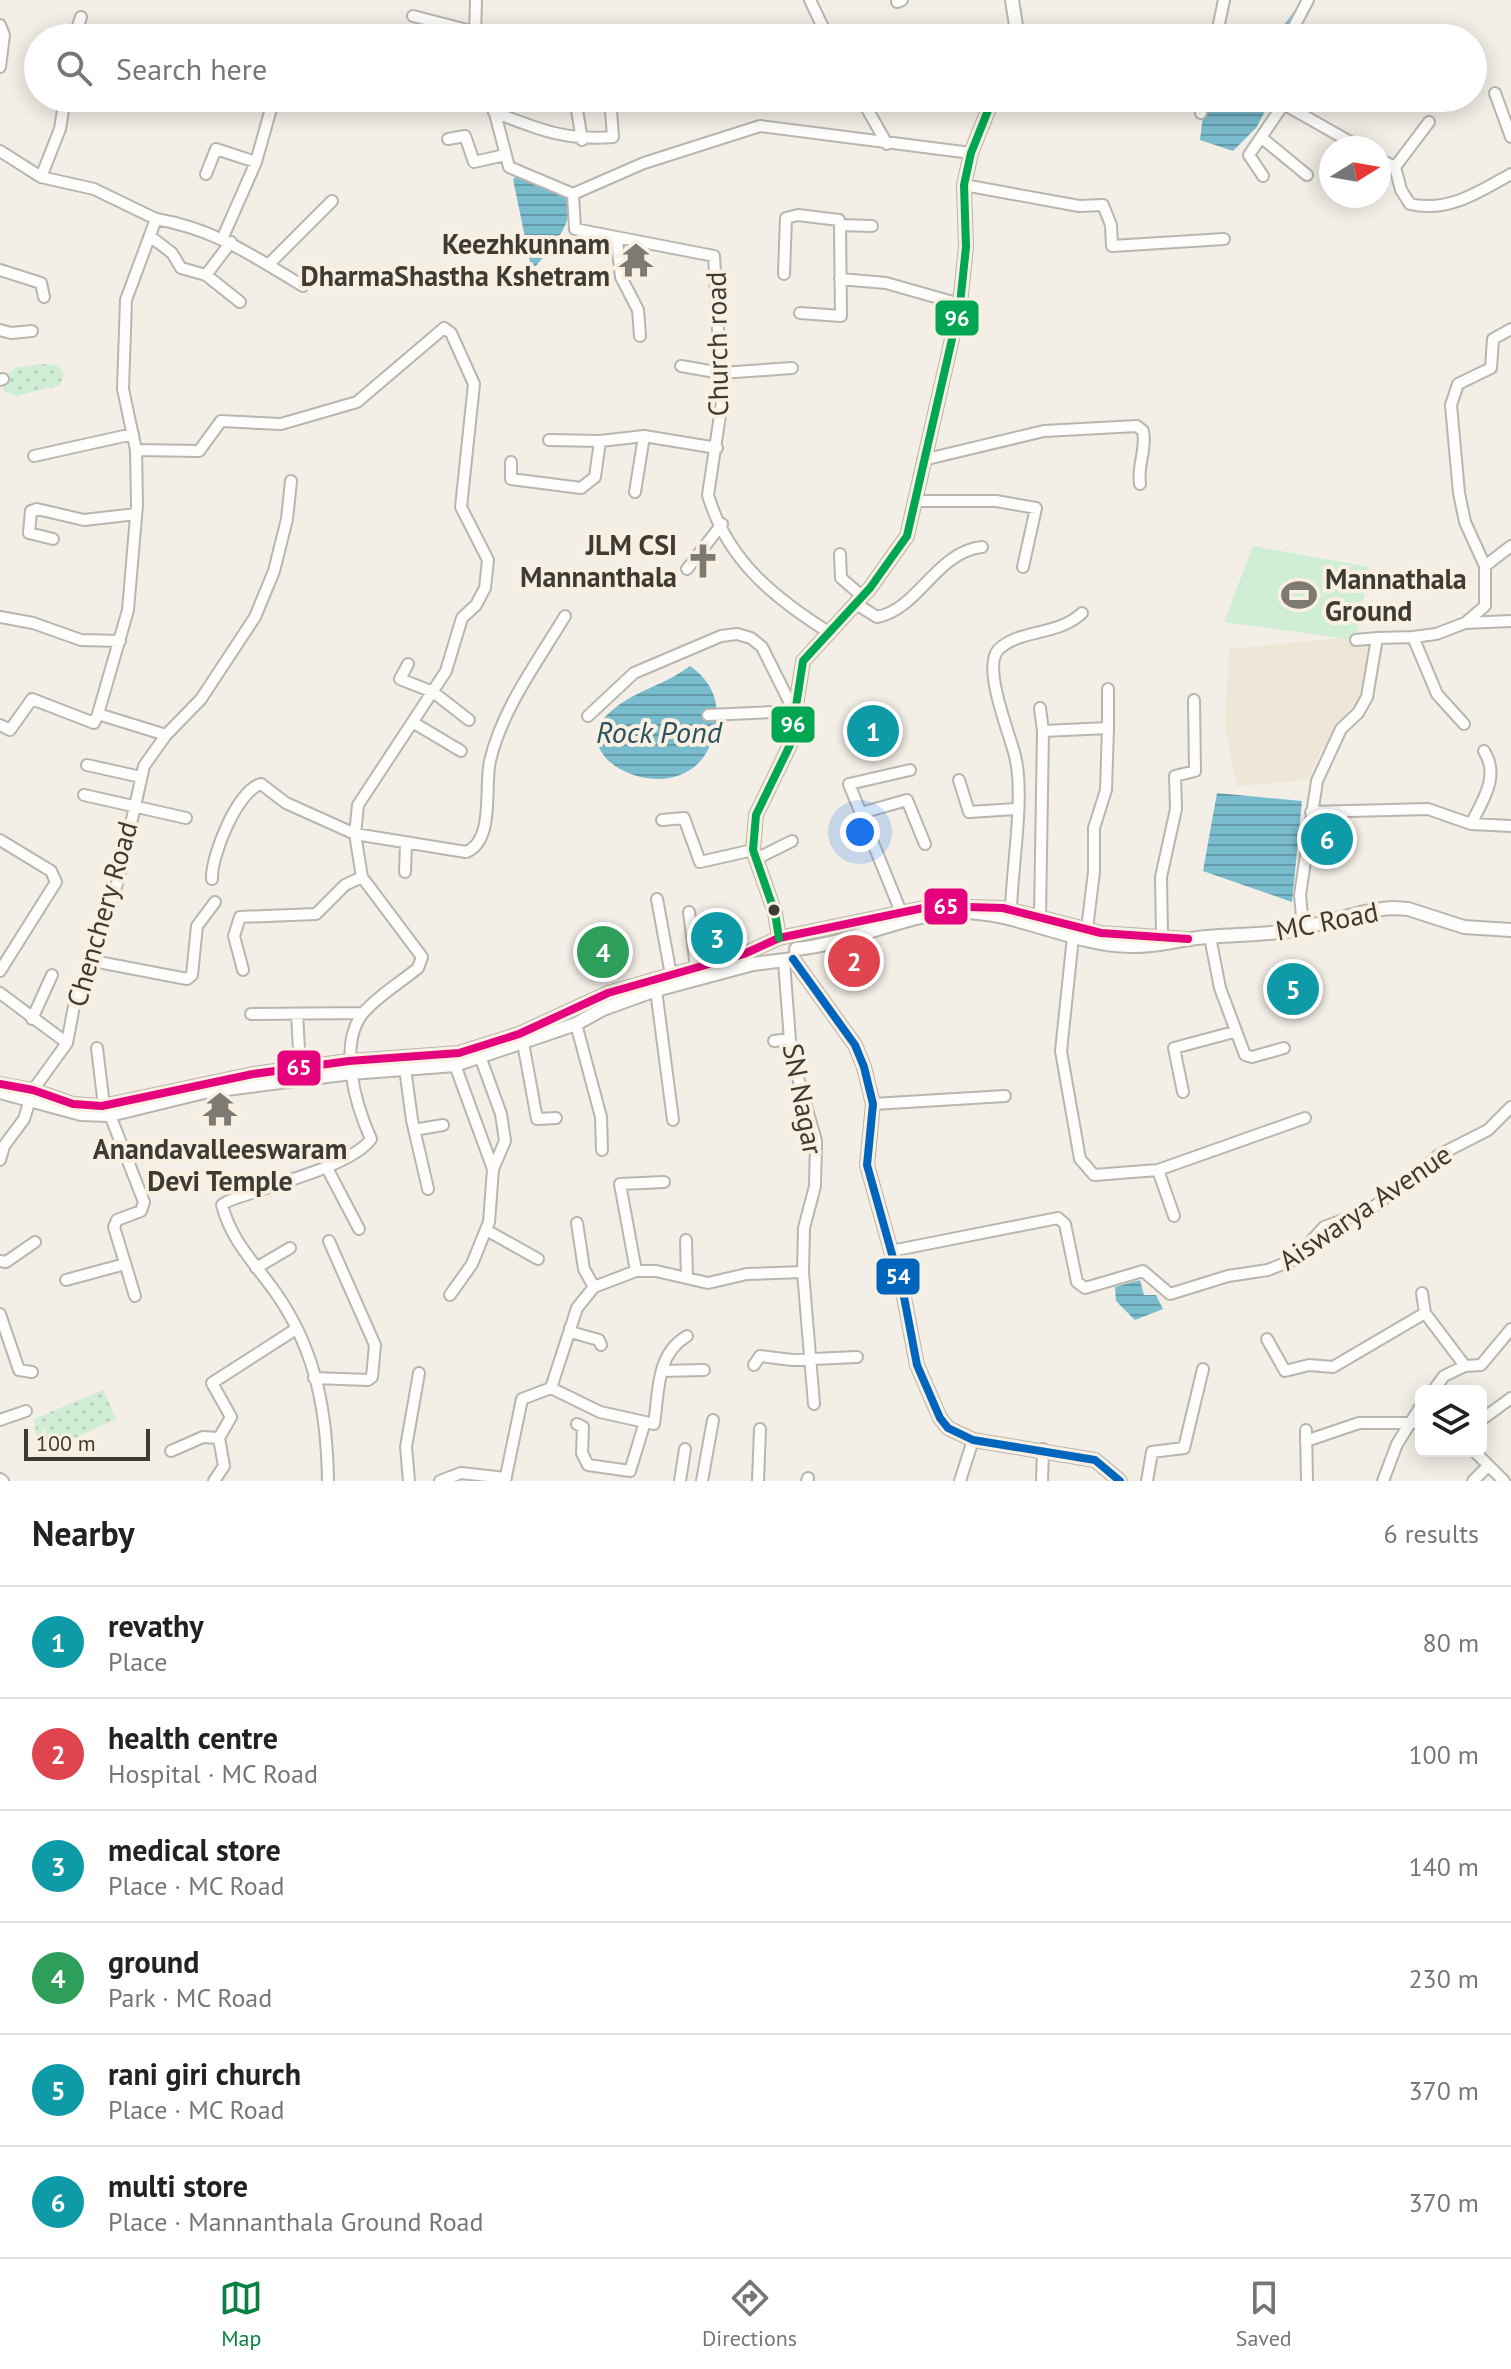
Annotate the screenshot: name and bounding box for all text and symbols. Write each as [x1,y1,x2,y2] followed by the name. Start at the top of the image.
[24,24,1487,112] search box
[52,46,96,90] icon: search
[116,49,267,88] text: Search here
[1319,136,1391,208] north arrow
[301,225,610,294] place label: Keezhkunnam DharmaShastha Kshetram
[617,241,655,279] temple icon: Keezhkunnam DharmaShastha Kshetram
[697,271,736,417] street label: Church road
[934,299,980,337] line badge: 96
[945,304,969,332] text: 96
[520,526,677,595] place label: JLM CSI Mannanthala
[684,542,722,580] church icon: JLM CSI Mannanthala
[1325,560,1467,629] place label: Mannathala Ground
[1280,576,1318,614] sports icon: Mannathala Ground
[847,701,899,761] pin: 1
[770,705,816,744] line badge: 96
[781,710,805,738] text: 96
[596,712,723,751] water label: Rock Pond
[1301,809,1353,869] pin: 6
[840,812,880,852] your location
[57,817,146,1011] street label: Chenchery Road
[923,887,969,926] line badge: 65
[934,892,958,920] text: 65
[1272,892,1381,949] street label: MC Road
[766,902,782,918] unlabelled marker
[691,908,743,968] pin: 3
[577,922,629,982] pin: 4
[828,931,880,991] pin: 2
[1267,959,1319,1019] pin: 5
[775,1040,832,1158] street label: SN Nagar
[276,1049,322,1087] line badge: 65
[287,1053,311,1081] text: 65
[201,1090,239,1128] temple icon: Anandavalleeswaram Devi Temple
[93,1130,347,1199] place label: Anandavalleeswaram Devi Temple
[1271,1135,1458,1278] street label: Aiswarya Avenue
[875,1257,921,1296] line badge: 54
[886,1262,911,1290] text: 54
[1415,1385,1487,1457] map controls
[1415,1385,1487,1457] button: layers
[24,1425,150,1461] scale bar
[36,1429,96,1457] text: 100 m
[32,1511,134,1555] text: Nearby
[1384,1517,1479,1550] text: 6 results
[108,1606,204,1645] text: revathy
[51,1626,65,1659] text: 1
[1423,1626,1479,1659] text: 80 m
[108,1645,167,1678] text: Place
[108,1718,278,1757] text: health centre
[51,1738,65,1771] text: 2
[1408,1738,1479,1771] text: 100 m
[108,1757,318,1790] text: Hospital · MC Road
[108,1830,281,1869] text: medical store
[51,1850,65,1883] text: 3
[1408,1850,1479,1883] text: 140 m
[108,1869,285,1902] text: Place · MC Road
[108,1942,199,1981] text: ground
[51,1962,65,1995] text: 4
[1408,1962,1479,1995] text: 230 m
[108,1981,272,2014] text: Park · MC Road
[108,2054,301,2093] text: rani giri church
[51,2074,65,2107] text: 5
[1408,2074,1479,2107] text: 370 m
[108,2093,285,2126] text: Place · MC Road
[108,2166,248,2205] text: multi store
[51,2186,65,2219] text: 6
[1408,2186,1479,2219] text: 370 m
[108,2205,483,2238] text: Place · Mannanthala Ground Road
[219,2276,263,2352] tab: Map
[702,2276,797,2352] tab: Directions
[1236,2276,1292,2352] tab: Saved

